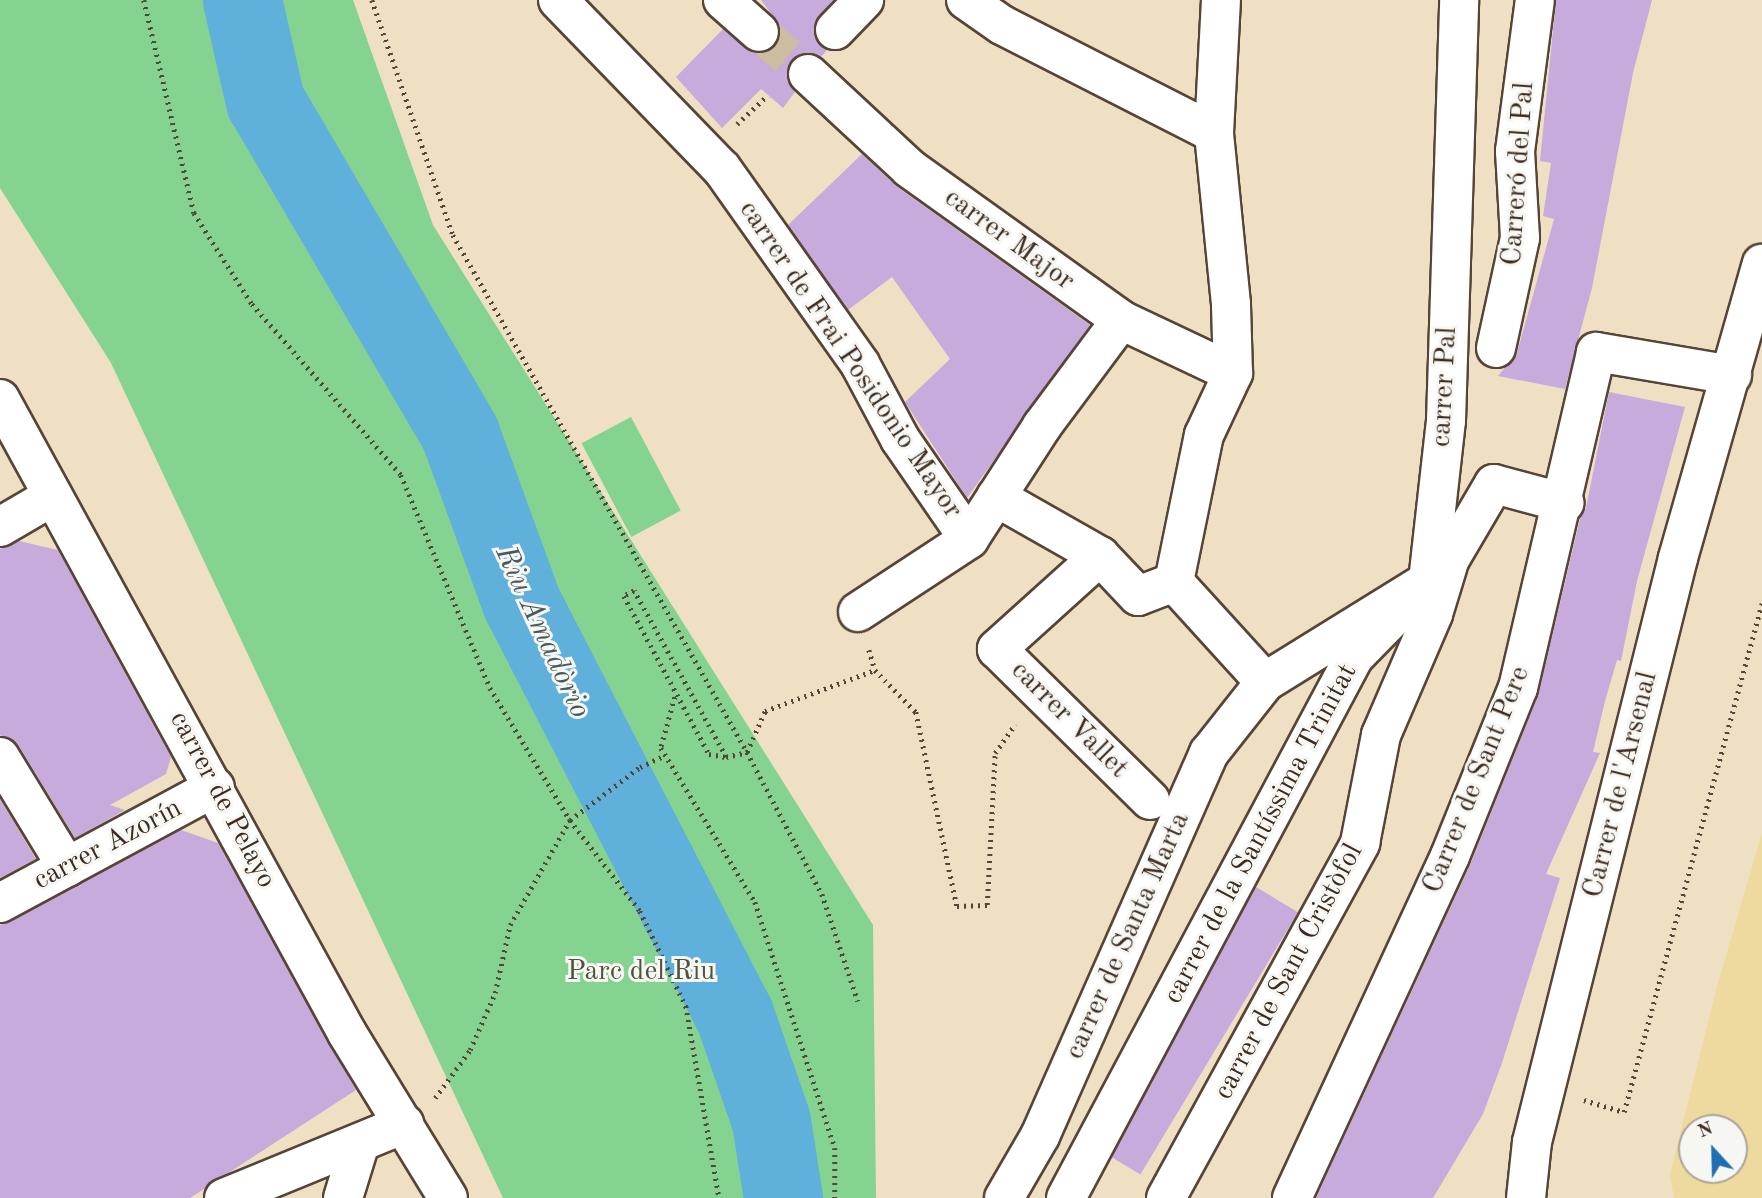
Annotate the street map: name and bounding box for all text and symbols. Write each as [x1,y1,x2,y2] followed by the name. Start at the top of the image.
[1496,81,1542,267] street label: Carreró del Pal
[937,181,1081,299] street label: carrer Major
[731,195,969,525] street label: carrer de Frai Posidonio Mayor
[1425,326,1465,448] street label: carrer Pal
[486,540,598,724] water label: Riu Amadòrio
[1003,654,1135,786] street label: carrer Vallet
[1157,658,1365,1010] street label: carrer de la Santíssima Trinitat
[1416,662,1538,898] street label: Carrer de Sant Pere
[1577,668,1665,902] street label: Carrer de l'Arsenal
[161,706,283,894] street label: carrer de Pelayo
[28,792,188,898] street label: carrer Azorín
[1058,807,1198,1065] street label: carrer de Santa Marta
[1207,838,1371,1106] street label: carrer de Sant Cristòfol
[567,955,715,989] park label: Parc del Riu
[1678,1114,1748,1184] north arrow
[1695,1119,1716,1142] text: N

